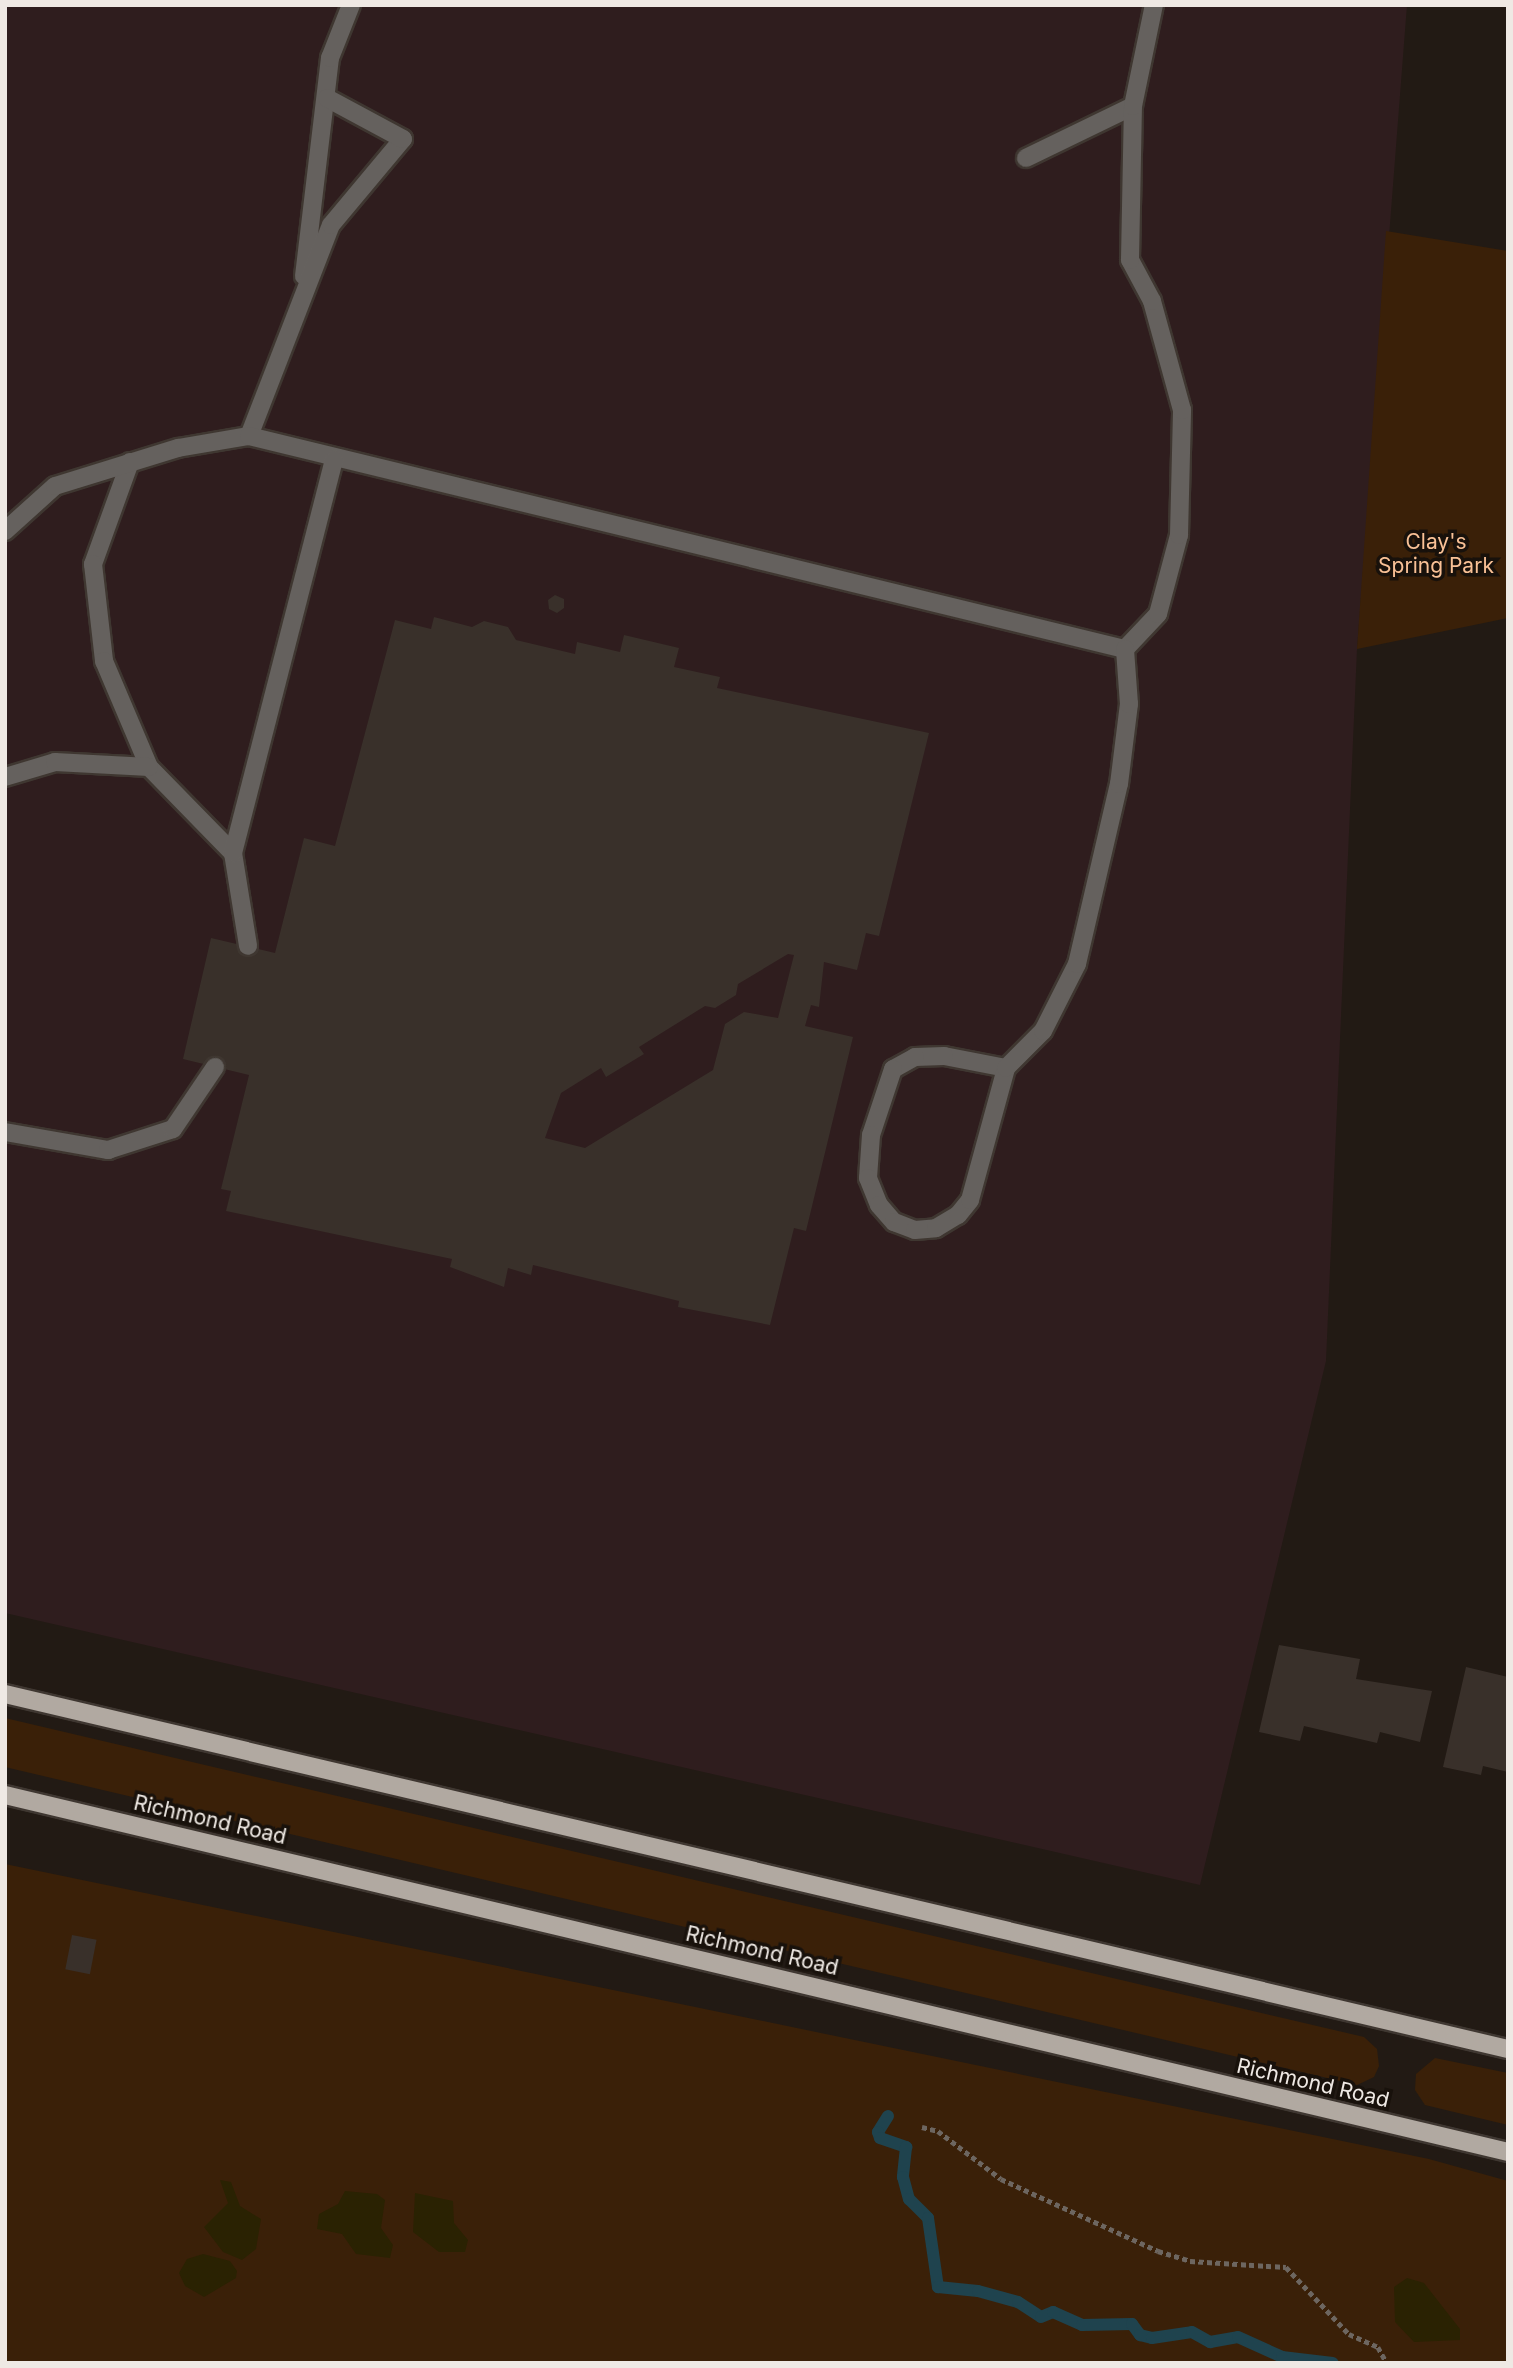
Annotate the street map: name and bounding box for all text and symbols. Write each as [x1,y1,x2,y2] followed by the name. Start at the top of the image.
[1378,529,1494,579] park label: Clay's Spring Park
[131,1790,289,1850] street label: Richmond Road
[683,1921,841,1981] street label: Richmond Road
[1234,2053,1392,2113] street label: Richmond Road

